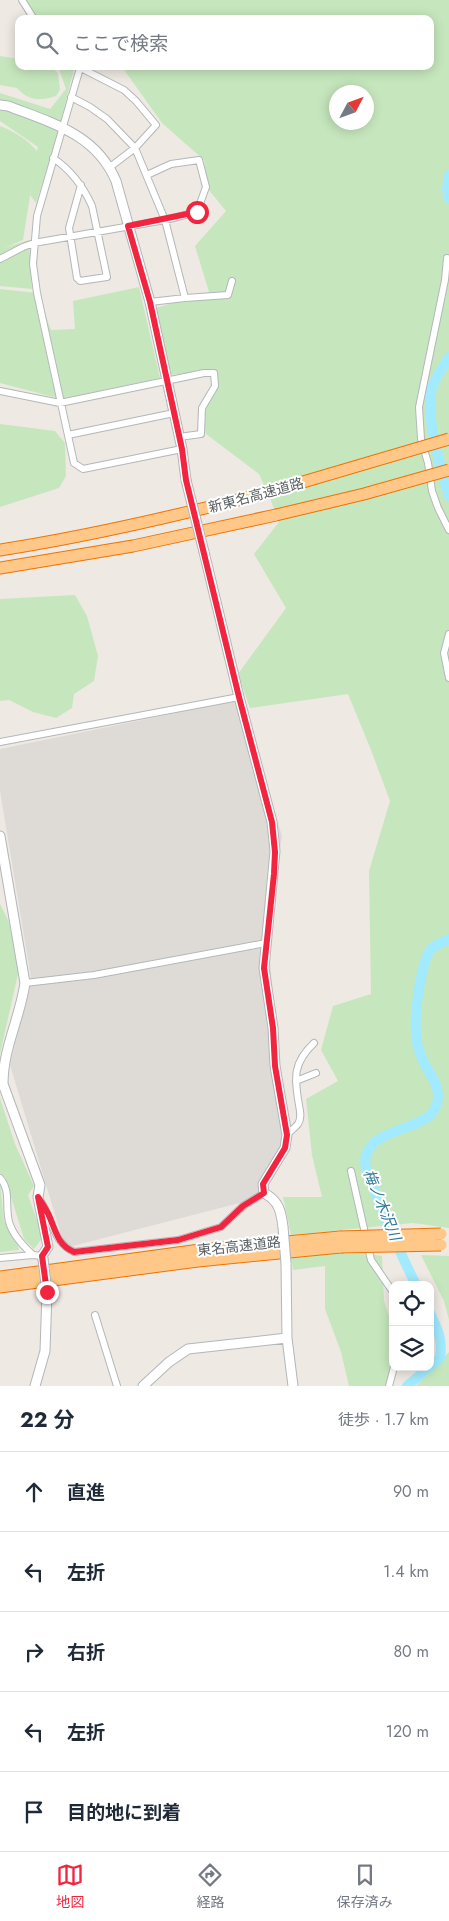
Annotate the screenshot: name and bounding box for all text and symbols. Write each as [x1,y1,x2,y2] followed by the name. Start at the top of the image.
[15,15,434,70] search box
[33,29,61,57] icon: search
[73,30,168,57] text: ここで検索
[329,85,374,130] north arrow
[186,201,209,224] route start
[206,473,306,517] street label: 新東名高速道路
[358,1166,407,1246] water label: 梅ノ木沢川
[196,1232,282,1260] street label: 東名高速道路
[36,1281,59,1304] route end
[389,1281,434,1371] map controls
[389,1281,434,1326] button: locate
[389,1326,434,1371] button: layers
[20,1405,75,1435] text: 22 分
[338,1408,429,1431] text: 徒歩 · 1.7 km
[20,1478,48,1506] icon: ahead
[67,1479,105,1506] text: 直進
[393,1480,429,1503] text: 90 m
[20,1558,48,1586] icon: left
[67,1559,105,1586] text: 左折
[383,1560,429,1583] text: 1.4 km
[20,1638,48,1666] icon: right
[67,1639,105,1666] text: 右折
[393,1640,429,1663] text: 80 m
[20,1718,48,1746] icon: left
[67,1719,105,1746] text: 左折
[386,1720,429,1743] text: 120 m
[20,1798,48,1826] icon: arrive
[67,1799,181,1826] text: 目的地に到着
[56,1861,84,1912] tab: 地図
[196,1861,224,1912] tab: 経路
[337,1861,393,1912] tab: 保存済み

